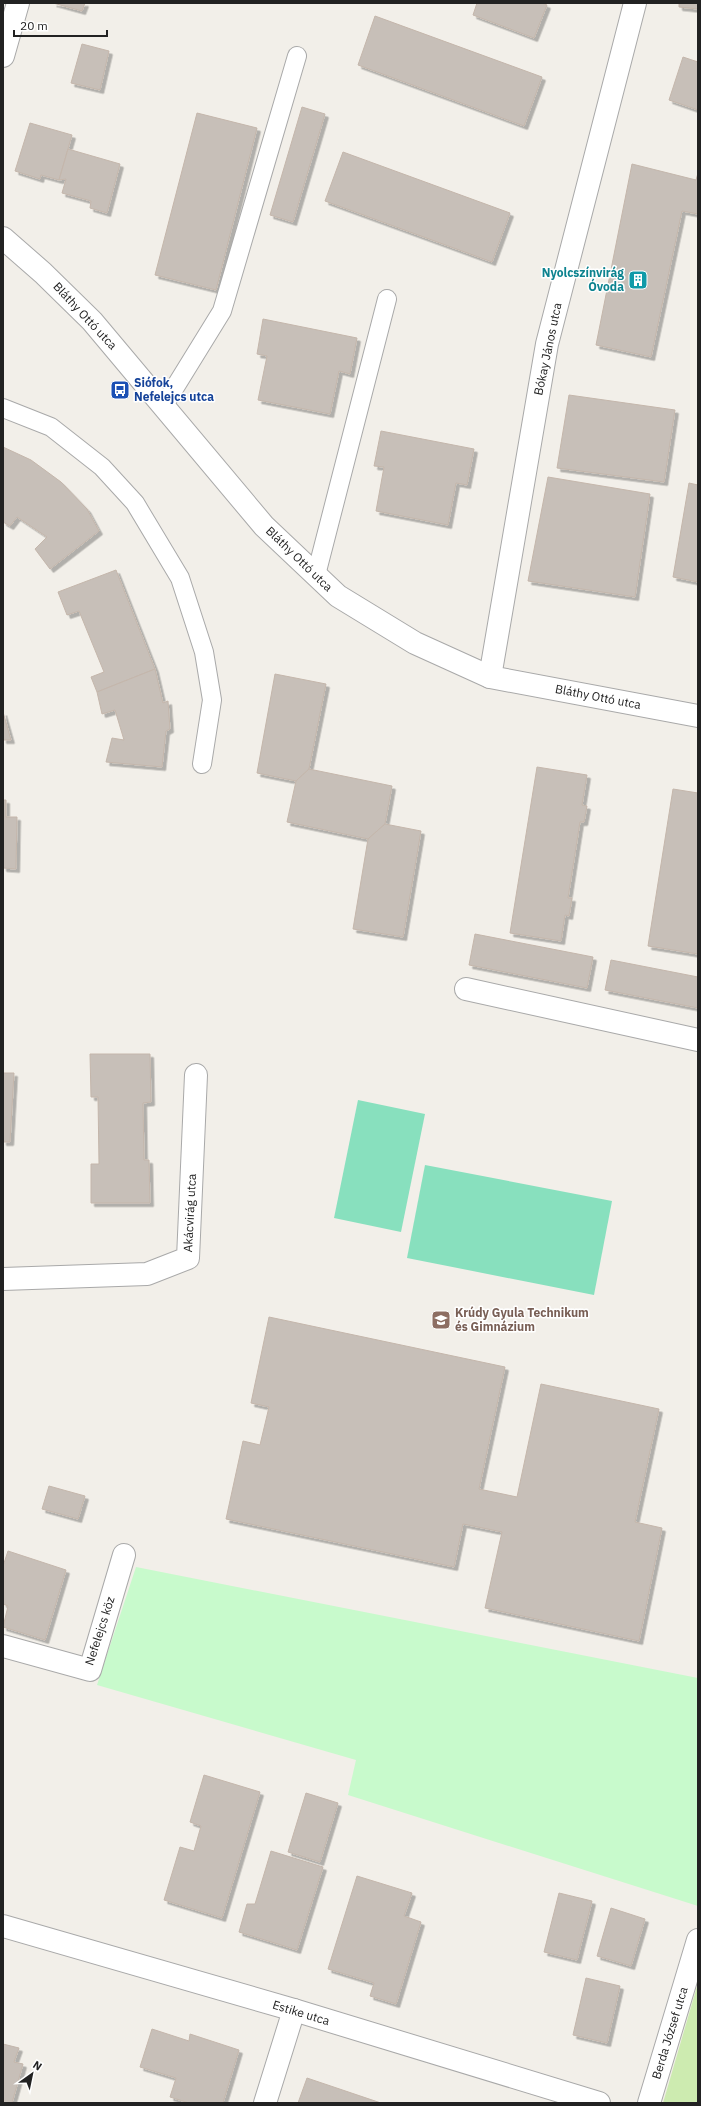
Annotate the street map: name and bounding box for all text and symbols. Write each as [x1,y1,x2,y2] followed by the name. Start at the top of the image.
[14,12,107,38] scale bar
[20,18,48,33] text: 20 m
[542,265,624,294] place label: Nyolcszínvirág Óvoda
[627,269,649,291] building icon: Nyolcszínvirág Óvoda
[50,279,121,353] street label: Bláthy Ottó utca
[530,301,565,397] street label: Bókay János utca
[134,375,214,404] place label: Siófok, Nefelejcs utca
[109,379,131,401] bus stop icon: Siófok, Nefelejcs utca
[263,523,336,595] street label: Bláthy Ottó utca
[554,681,643,712] street label: Bláthy Ottó utca
[180,1173,199,1253] street label: Akácvirág utca
[455,1305,589,1334] place label: Krúdy Gyula Technikum és Gimnázium
[430,1309,452,1331] school or university icon: Krúdy Gyula Technikum és Gimnázium
[81,1594,118,1667] street label: Nefelejcs köz
[648,1984,691,2081] street label: Berda József utca
[271,1997,332,2028] street label: Estike utca
[12,2054,52,2094] north arrow
[30,2058,45,2074] text: N

